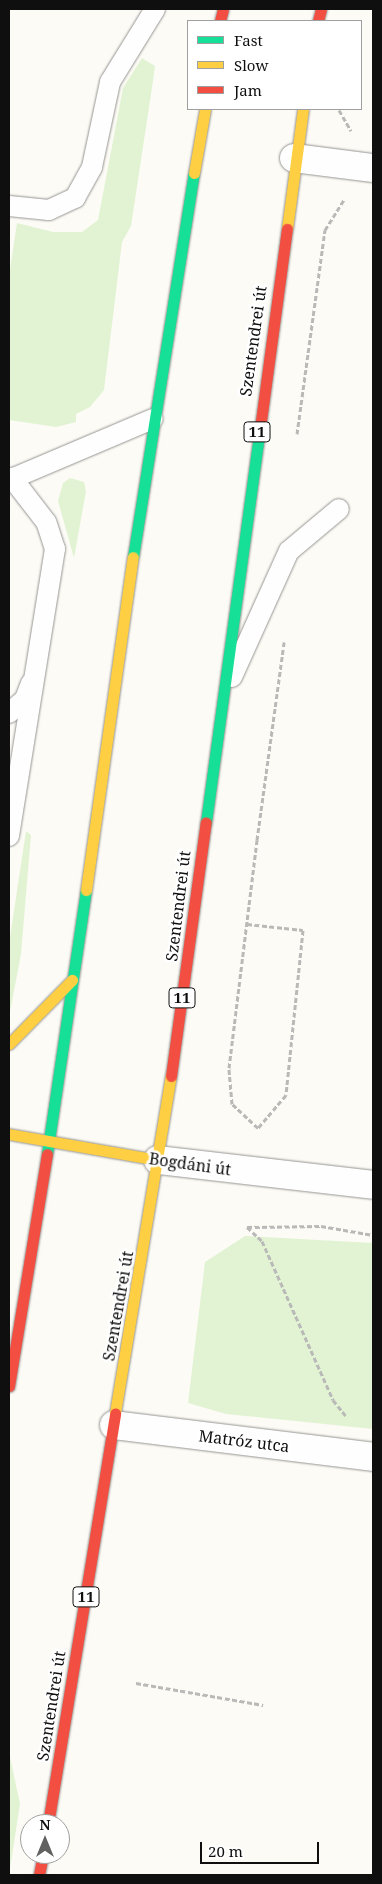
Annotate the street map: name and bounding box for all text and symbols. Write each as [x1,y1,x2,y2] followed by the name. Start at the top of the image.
[187,20,362,110] legend
[234,30,263,50] text: Fast
[234,55,268,75] text: Slow
[234,80,262,100] text: Jam
[236,285,270,397] street label: Szentendrei út
[243,420,271,444] road number: 11
[162,850,194,962] street label: Szentendrei út
[168,986,196,1010] road number: 11
[148,1149,232,1179] street label: Bogdáni út
[99,1250,137,1362] street label: Szentendrei út
[197,1426,291,1456] street label: Matróz utca
[72,1584,100,1610] road number: 11
[33,1650,69,1762] street label: Szentendrei út
[20,1814,70,1864] north arrow
[39,1815,51,1834] text: N
[202,1832,321,1864] scale bar
[208,1841,243,1861] text: 20 m

